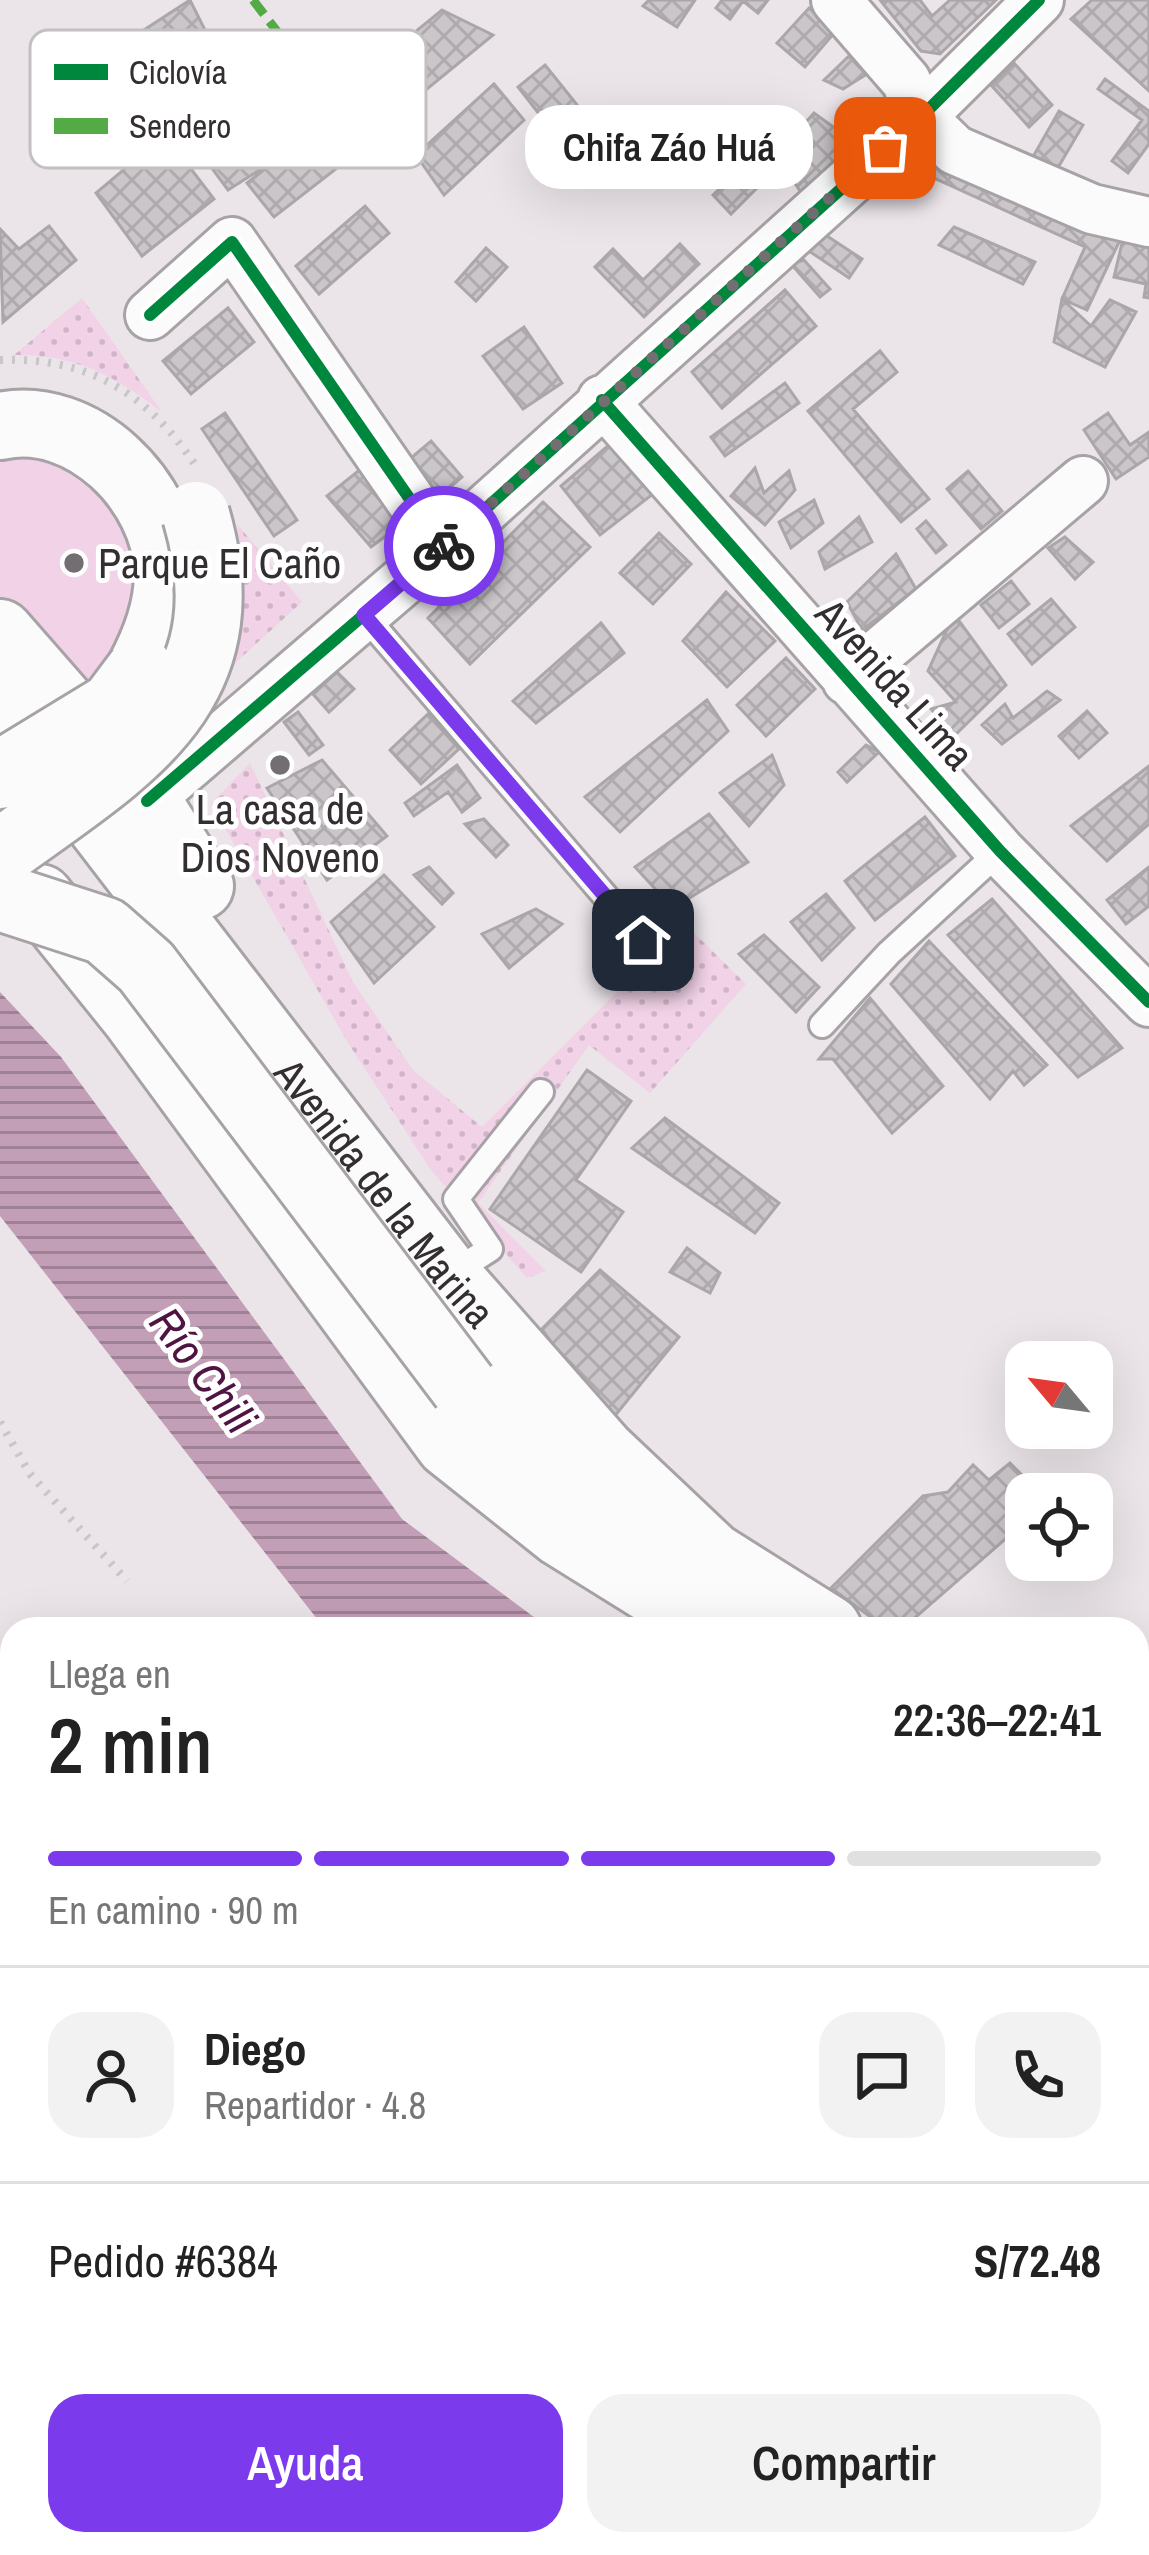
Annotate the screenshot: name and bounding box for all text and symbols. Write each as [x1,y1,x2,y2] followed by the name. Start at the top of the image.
[30,30,426,168] legend
[129,50,227,94] text: Ciclovía
[834,97,936,199] pin
[129,104,231,148] text: Sendero
[525,106,813,190] callout: Chifa Záo Huá
[852,115,918,181] icon: bag
[563,121,775,173] text: Chifa Záo Huá
[384,486,504,606] courier
[411,513,477,579] icon: bike
[98,535,341,591] place label: Parque El Caño
[61,550,87,576] marker: Parque El Caño
[803,586,987,781] street label: Avenida Lima
[267,752,293,778] marker: La casa de Dios Noveno
[180,781,380,885] place label: La casa de Dios Noveno
[592,889,694,991] pin
[610,907,676,973] icon: home
[261,1046,507,1339] street label: Avenida de la Marina
[136,1294,272,1446] water label: Río Chili
[1005,1341,1113,1449] north arrow
[1005,1341,1113,1581] map controls
[1005,1473,1113,1581] button: locate
[48,1648,171,1700] text: Llega en
[893,1689,1101,1750] text: 22:36–22:41
[48,1692,213,1797] text: 2 min
[48,1884,299,1936] text: En camino · 90 m
[48,2012,174,2138] button: person
[819,2012,945,2138] button: chat
[975,2012,1101,2138] button: phone
[204,2018,307,2079] text: Diego
[204,2079,426,2131] text: Repartidor · 4.8
[48,2230,278,2291] text: Pedido #6384
[974,2230,1101,2291] text: S/72.48
[48,2394,563,2532] button: Ayuda
[587,2394,1101,2532] button: Compartir

